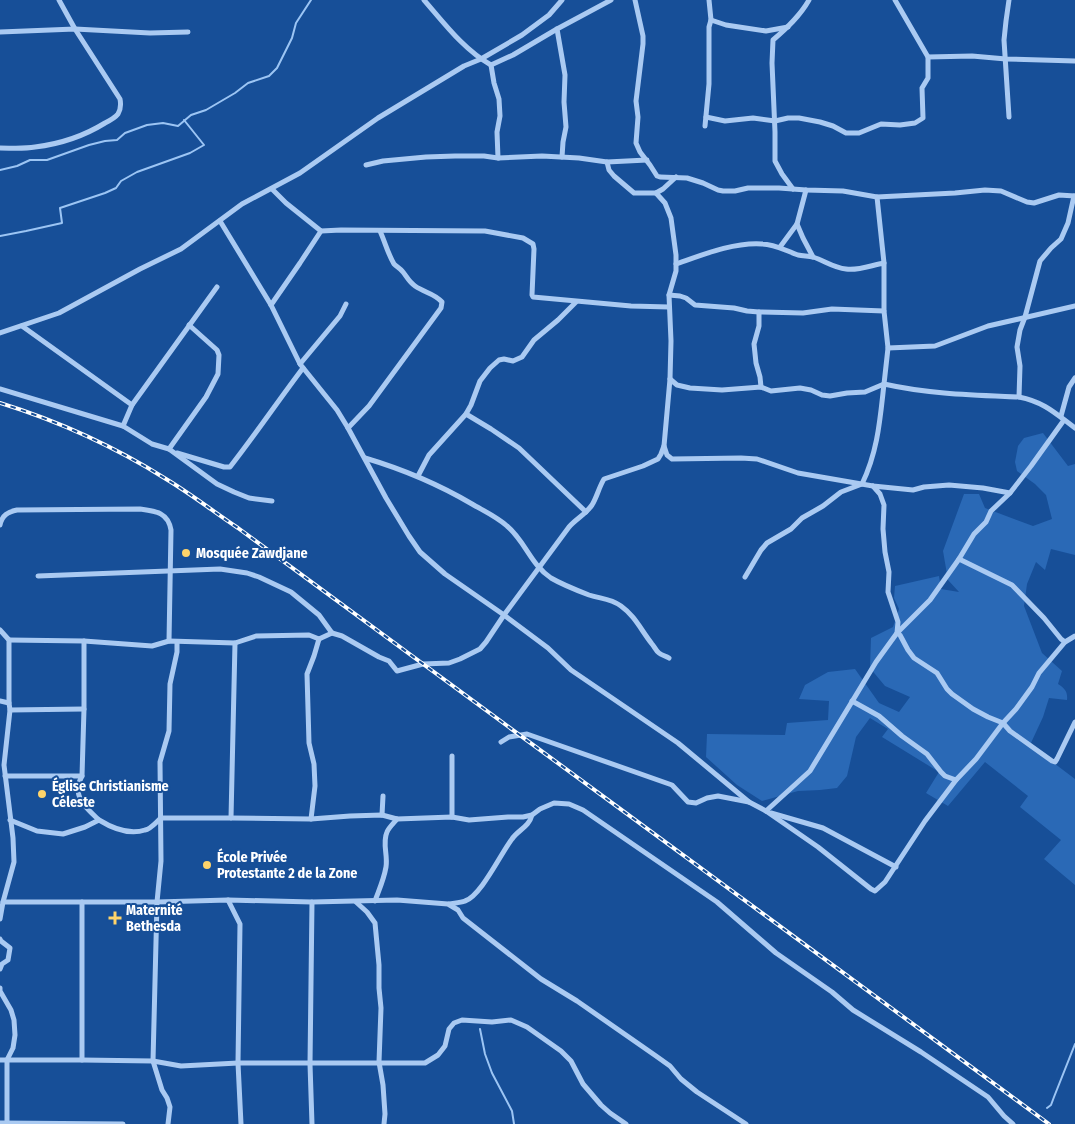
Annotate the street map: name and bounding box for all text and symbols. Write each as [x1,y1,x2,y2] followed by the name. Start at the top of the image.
[196,545,308,562] place label: Mosquée Zawdjane
[180,547,192,559] marker: Mosquée Zawdjane
[52,777,169,811] place label: Église Christianisme Céleste
[36,788,48,800] marker: Église Christianisme Céleste
[217,848,357,882] place label: École Privée Protestante 2 de la Zone
[201,859,213,871] marker: École Privée Protestante 2 de la Zone
[126,902,183,935] place label: Maternité Bethesda
[108,911,122,925] marker: Maternité Bethesda

